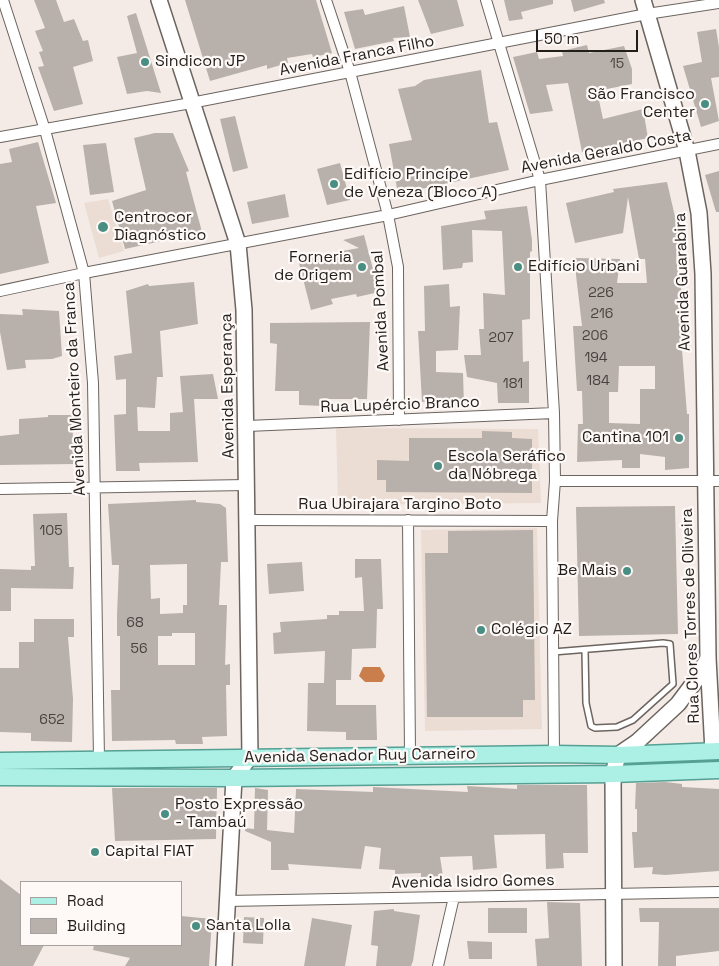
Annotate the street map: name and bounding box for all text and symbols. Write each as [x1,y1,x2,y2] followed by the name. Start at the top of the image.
[539,20,642,52] scale bar
[544,29,579,48] text: 50 m
[278,32,436,80] street label: Avenida Franca Filho
[155,52,245,72] place label: Sindicon JP
[139,56,151,68] marker: Sindicon JP
[610,56,624,72] house number: 15
[587,85,695,123] place label: São Francisco Center
[699,98,711,110] marker: São Francisco Center
[519,126,693,178] street label: Avenida Geraldo Costa
[344,165,497,203] place label: Edifício Princípe de Veneza (Bloco A)
[328,178,340,190] marker: Edifício Princípe de Veneza (Bloco A)
[114,208,206,246] place label: Centrocor Diagnóstico
[671,212,695,352] street label: Avenida Guarabira
[96,220,110,234] marker: Centrocor Diagnóstico
[274,248,352,286] place label: Forneria de Origem
[368,250,394,372] street label: Avenida Pombal
[528,257,640,277] place label: Edifício Urbani
[356,261,368,273] marker: Forneria de Origem
[512,261,524,273] marker: Edifício Urbani
[60,282,90,496] street label: Avenida Monteiro da Franca
[588,285,614,301] house number: 226
[591,306,613,322] house number: 216
[217,313,239,459] street label: Avenida Esperança
[582,328,608,344] house number: 206
[488,330,514,346] house number: 207
[584,350,608,366] house number: 194
[586,373,610,389] house number: 184
[503,376,523,392] house number: 181
[320,393,480,417] street label: Rua Lupércio Branco
[582,428,669,448] place label: Cantina 101
[673,432,685,444] marker: Cantina 101
[448,447,566,485] place label: Escola Seráfico da Nóbrega
[432,460,444,472] marker: Escola Seráfico da Nóbrega
[298,495,502,515] street label: Rua Ubirajara Targino Boto
[678,508,704,724] street label: Rua Clores Torres de Oliveira
[39,523,63,539] house number: 105
[557,561,617,581] place label: Be Mais
[621,565,633,577] marker: Be Mais
[126,615,144,631] house number: 68
[491,620,572,640] place label: Colégio AZ
[475,624,487,636] marker: Colégio AZ
[131,641,147,657] house number: 56
[39,712,65,728] house number: 652
[244,744,476,768] street label: Avenida Senador Ruy Carneiro
[175,795,303,833] place label: Posto Expressão - Tambaú
[159,808,171,820] marker: Posto Expressão - Tambaú
[105,842,194,862] place label: Capital FIAT
[89,846,101,858] marker: Capital FIAT
[391,871,555,893] street label: Avenida Isidro Gomes
[20,881,182,946] legend
[67,891,104,910] text: Road
[67,916,126,935] text: Building
[206,916,291,936] place label: Santa Lolla
[190,920,202,932] marker: Santa Lolla

